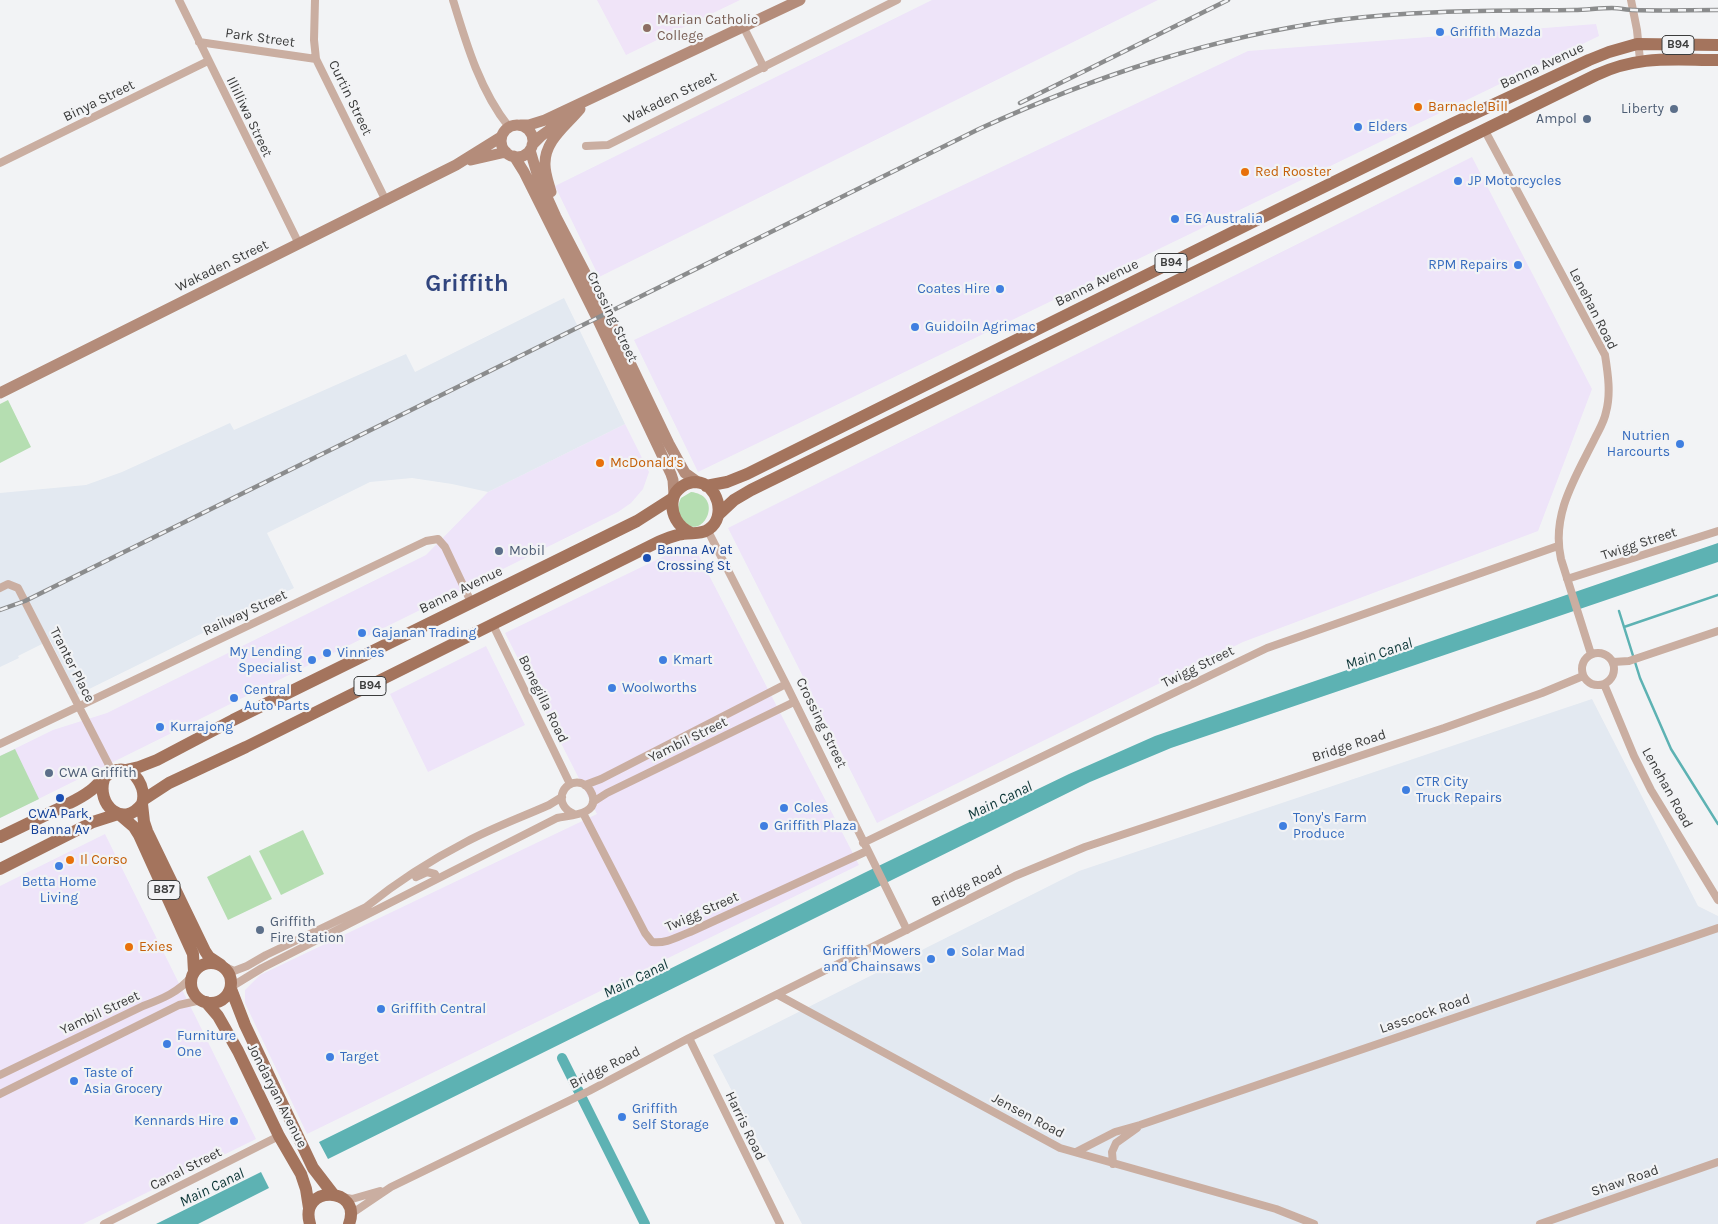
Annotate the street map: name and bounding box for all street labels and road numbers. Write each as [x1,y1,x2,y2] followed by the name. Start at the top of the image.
[224,25,296,51] street label: Park Street
[1662,36,1694,54] road number: B94
[1497,39,1587,93] street label: Banna Avenue
[325,58,375,138] street label: Curtin Street
[621,68,719,128] street label: Wakaden Street
[222,74,276,160] street label: Illilliwa Street
[61,77,137,125] street label: Binya Street
[173,236,271,296] street label: Wakaden Street
[1155,254,1187,272] road number: B94
[1053,256,1141,310] street label: Banna Avenue
[1565,265,1621,353] street label: Lenehan Road
[583,269,641,365] street label: Crossing Street
[1599,524,1679,564] street label: Twigg Street
[417,563,505,617] street label: Banna Avenue
[200,586,290,640] street label: Railway Street
[46,625,98,705] street label: Tranter Place
[1159,642,1237,692] street label: Twigg Street
[515,653,571,745] street label: Bonegilla Road
[792,675,850,771] street label: Crossing Street
[354,676,386,696] road number: B94
[646,714,730,766] street label: Yambil Street
[1310,726,1388,766] street label: Bridge Road
[1638,745,1696,831] street label: Lenehan Road
[929,862,1005,910] street label: Bridge Road
[148,880,180,900] road number: B87
[663,888,741,936] street label: Twigg Street
[58,987,142,1039] street label: Yambil Street
[1378,991,1472,1037] street label: Lasscock Road
[243,1041,311,1151] street label: Jondaryan Avenue
[567,1043,643,1093] street label: Bridge Road
[721,1089,769,1163] street label: Harris Road
[989,1090,1067,1142] street label: Jensen Road
[147,1144,225,1194] street label: Canal Street
[1589,1162,1661,1200] street label: Shaw Road

